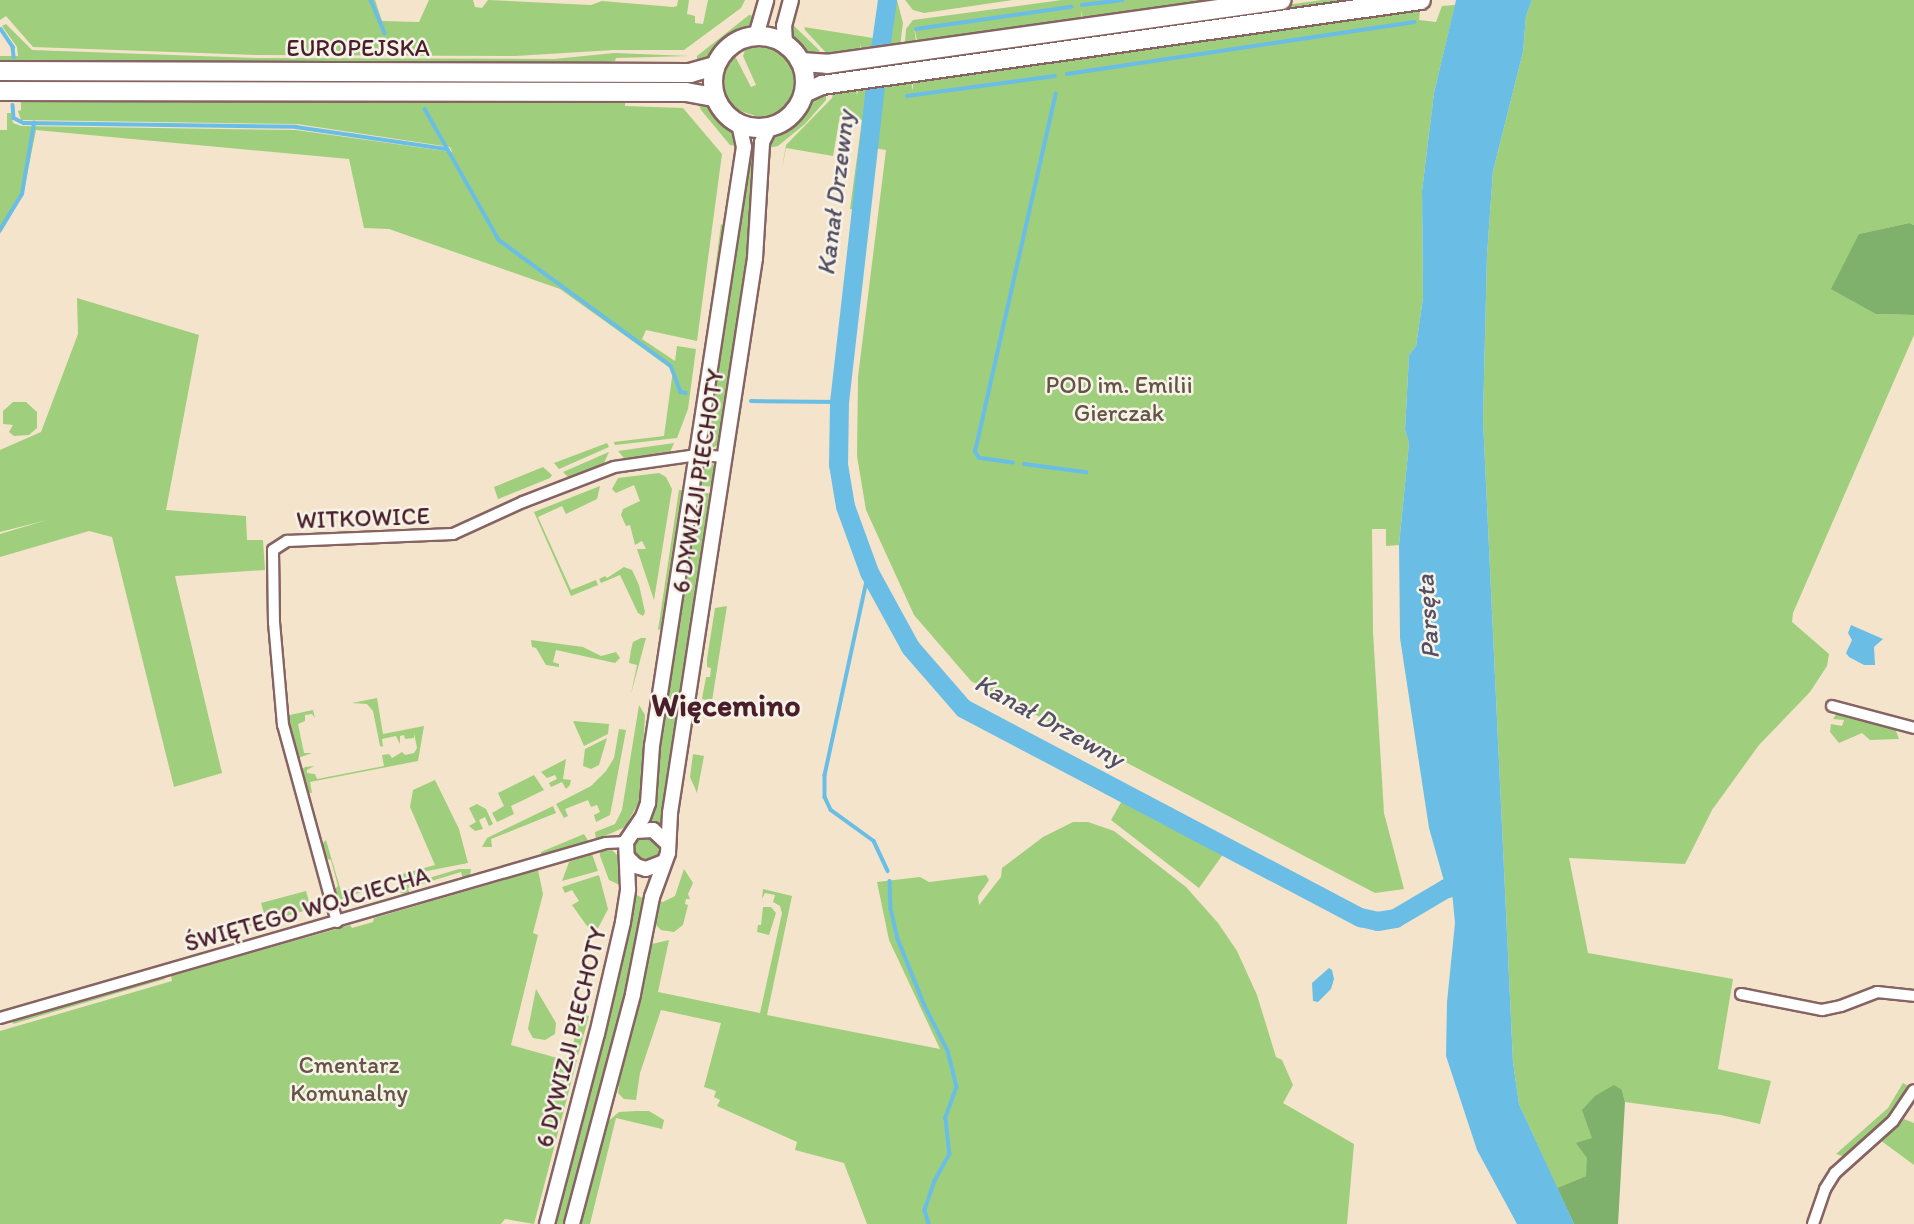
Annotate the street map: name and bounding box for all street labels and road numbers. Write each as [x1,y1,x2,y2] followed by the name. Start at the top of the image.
[286,34,430,62] street label: EUROPEJSKA
[666,367,730,595] street label: 6 DYWIZJI PIECHOTY
[296,501,430,535] street label: WITKOWICE
[181,860,433,958] street label: ŚWIĘTEGO WOJCIECHA
[530,924,612,1150] street label: 6 DYWIZJI PIECHOTY

